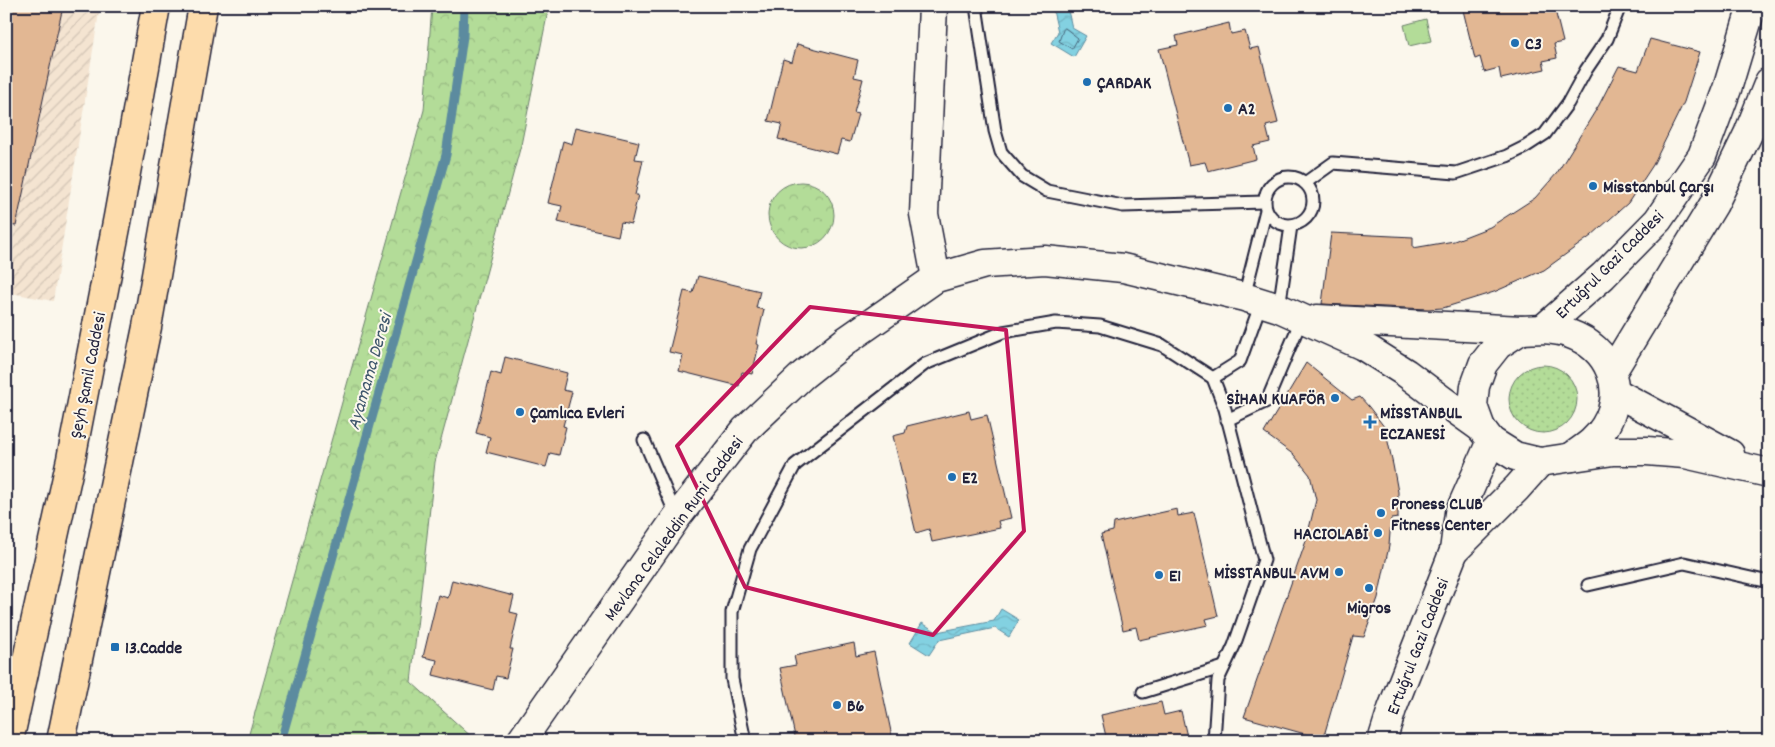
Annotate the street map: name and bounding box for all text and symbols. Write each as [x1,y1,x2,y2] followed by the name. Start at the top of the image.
[1525,33,1542,58] place label: C3
[1509,37,1521,49] marker: C3
[1097,72,1152,97] place label: ÇARDAK
[1081,76,1093,88] marker: ÇARDAK
[1238,98,1256,123] place label: A2
[1222,102,1234,114] marker: A2
[1603,176,1714,201] place label: Misstanbul Çarşı
[1587,180,1599,192] marker: Misstanbul Çarşı
[1551,206,1671,326] street label: Ertuğrul Gazi Caddesi
[342,307,402,434] water label: Ayamama Deresi
[65,310,114,441] street label: Şeyh Şamil Caddesi
[1227,388,1325,413] place label: SİHAN KUAFÖR
[1329,392,1341,404] marker: SİHAN KUAFÖR
[530,402,625,427] place label: Çamlıca Evleri
[1380,402,1463,448] place label: MİSSTANBUL ECZANESİ
[514,406,526,418] marker: Çamlıca Evleri
[1364,416,1376,428] marker: MİSSTANBUL ECZANESİ
[599,432,751,627] street label: Mevlana Celaleddin Rumi Caddesi
[962,467,978,492] place label: E2
[946,471,958,483] marker: E2
[1391,493,1491,539] place label: Proness CLUB Fitness Center
[1375,507,1387,519] marker: Proness CLUB Fitness Center
[1293,523,1369,548] place label: HACIOLABİ
[1372,527,1384,539] marker: HACIOLABİ
[1214,562,1329,587] place label: MİSSTANBUL AVM
[1169,565,1181,590] place label: E1
[1333,566,1345,578] marker: MİSSTANBUL AVM
[1153,569,1165,581] marker: E1
[1382,575,1457,719] street label: Ertuğrul Gazi Caddesi
[1363,582,1375,594] marker: Migros
[1347,597,1391,622] place label: Migros
[125,637,182,662] place label: 13.Cadde
[109,641,121,653] marker: 13.Cadde
[847,695,865,720] place label: B6
[831,699,843,711] marker: B6

